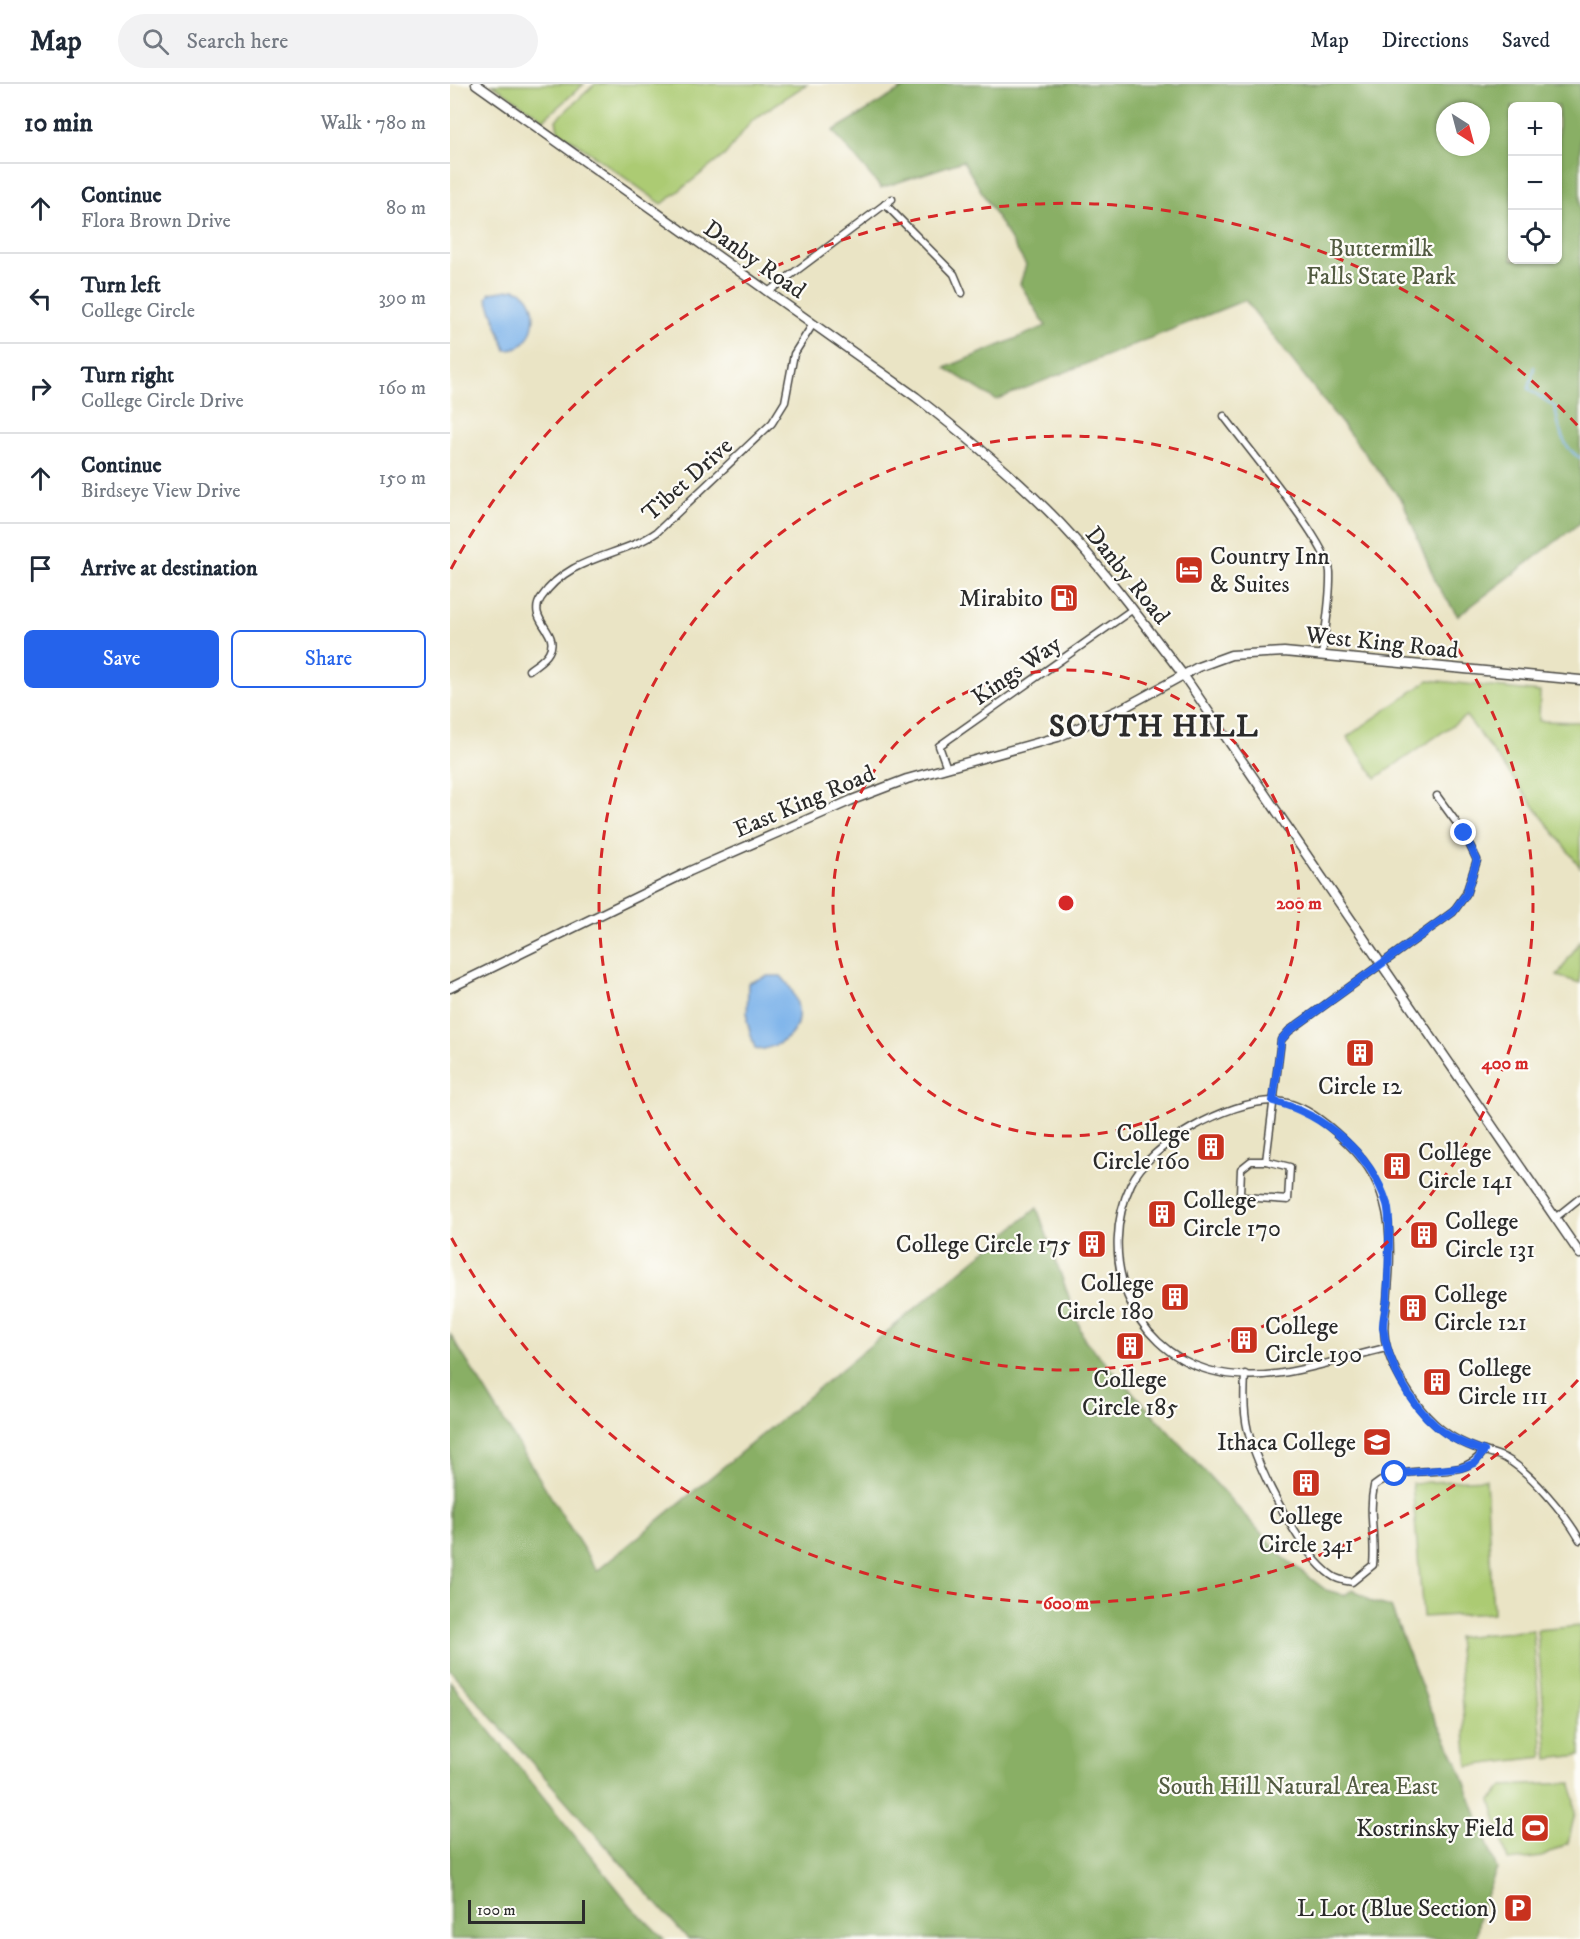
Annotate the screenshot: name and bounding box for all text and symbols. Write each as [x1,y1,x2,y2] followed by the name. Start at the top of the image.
[118,14,538,68] search box
[30,24,82,59] text: Map
[139,25,172,58] icon: search
[187,28,288,55] text: Search here
[1310,28,1349,54] text: Map
[1382,28,1469,54] text: Directions
[1502,28,1550,54] text: Saved
[1436,102,1490,156] north arrow
[1508,102,1562,264] map controls
[1508,102,1562,156] button: +
[24,107,93,140] text: 10 min
[320,111,426,136] text: Walk · 780 m
[1508,156,1562,210] button: −
[81,182,162,209] text: Continue
[24,192,57,225] icon: ahead
[386,196,426,221] text: 80 m
[81,209,231,234] text: Flora Brown Drive
[1508,210,1562,264] button: locate
[697,214,811,306] street label: Danby Road
[1306,234,1456,292] park label: Buttermilk Falls State Park
[81,272,161,299] text: Turn left
[24,282,57,315] icon: left
[378,286,426,311] text: 390 m
[81,299,195,324] text: College Circle
[81,362,174,389] text: Turn right
[24,372,57,405] icon: right
[378,376,426,401] text: 160 m
[81,389,244,414] text: College Circle Drive
[636,431,739,528] street label: Tibet Drive
[81,452,162,479] text: Continue
[24,462,57,495] icon: ahead
[379,466,426,491] text: 150 m
[81,479,241,504] text: Birdseye View Drive
[1078,520,1176,631] street label: Danby Road
[1210,542,1330,600] place label: Country Inn & Suites
[24,552,57,585] icon: arrive
[1173,554,1205,586] hotel icon: Country Inn & Suites
[81,555,258,582] text: Arrive at destination
[1048,582,1080,614] fuel station icon: Mirabito
[959,584,1043,614] place label: Mirabito
[1303,620,1460,666] street label: West King Road
[966,629,1068,712] street label: Kings Way
[24,630,219,688] button: Save
[231,630,426,688] button: Share
[1049,709,1259,746] district label: SOUTH HILL
[729,759,879,845] street label: East King Road
[1450,819,1476,845] route end
[1056,893,1076,913] centre of rings
[1276,893,1322,915] text: 200 m
[1344,1037,1376,1069] building icon: Circle 12
[1480,1053,1529,1075] text: 400 m
[1318,1072,1402,1102] place label: Circle 12
[1092,1119,1190,1177] place label: College Circle 160
[1195,1131,1227,1163] building icon: College Circle 160
[1418,1138,1513,1196] place label: College Circle 141
[1381,1150,1413,1182] building icon: College Circle 141
[1183,1186,1281,1244] place label: College Circle 170
[1146,1198,1178,1230] building icon: College Circle 170
[1445,1207,1535,1265] place label: College Circle 131
[1408,1219,1440,1251] building icon: College Circle 131
[1076,1228,1108,1260] building icon: College Circle 175
[896,1230,1071,1260] place label: College Circle 175
[1057,1269,1154,1327] place label: College Circle 180
[1434,1280,1527,1338] place label: College Circle 121
[1159,1281,1191,1313] building icon: College Circle 180
[1397,1292,1429,1324] building icon: College Circle 121
[1265,1312,1362,1370] place label: College Circle 190
[1228,1324,1260,1356] building icon: College Circle 190
[1114,1330,1146,1362] building icon: College Circle 185
[1458,1354,1548,1412] place label: College Circle 111
[1082,1365,1178,1423] place label: College Circle 185
[1421,1366,1453,1398] building icon: College Circle 111
[1361,1426,1393,1458] school or university icon: Ithaca College
[1217,1428,1356,1458] place label: Ithaca College
[1381,1460,1407,1486] route start
[1290,1467,1322,1499] building icon: College Circle 341
[1258,1502,1354,1560] place label: College Circle 341
[1043,1593,1090,1615] text: 600 m
[1158,1772,1438,1802] park label: South Hill Natural Area East
[1519,1812,1551,1844] sports icon: Kostrinsky Field
[1356,1814,1514,1844] place label: Kostrinsky Field
[1502,1892,1534,1924] parking icon: L Lot (Blue Section)
[1297,1894,1497,1924] place label: L Lot (Blue Section)
[468,1897,585,1924] scale bar
[477,1900,516,1920] text: 100 m

